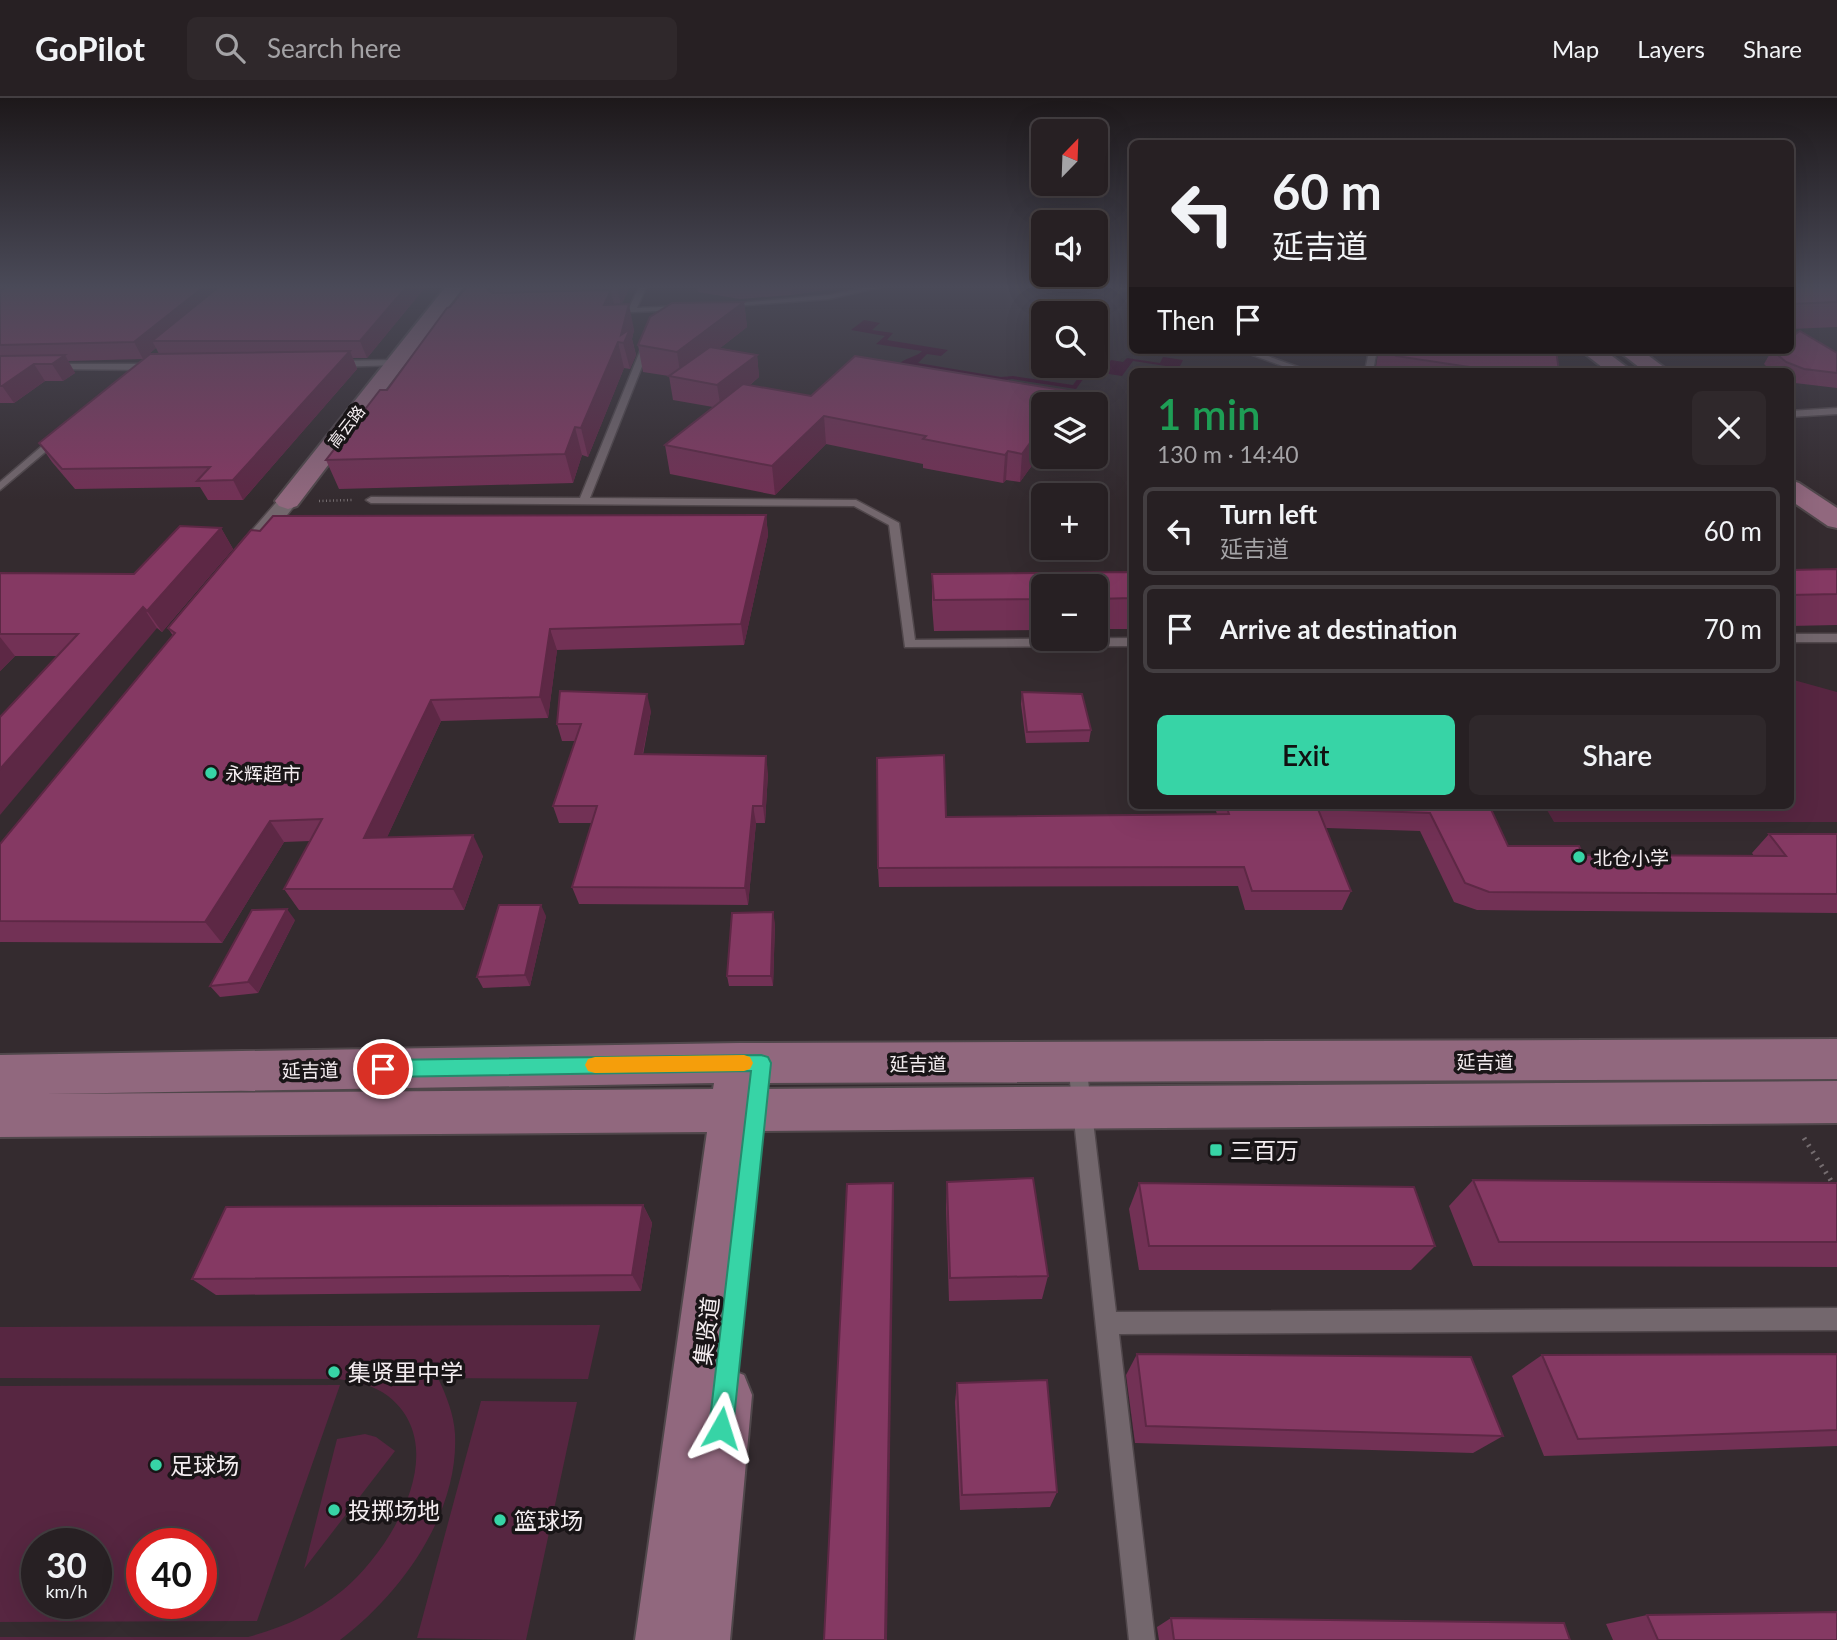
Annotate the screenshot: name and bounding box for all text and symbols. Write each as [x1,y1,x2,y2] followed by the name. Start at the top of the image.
[187,17,677,80] search box
[35,28,145,68] text: GoPilot
[211,29,249,67] icon: search
[267,32,401,64] text: Search here
[1552,34,1599,63] text: Map
[1637,34,1705,63] text: Layers
[1743,34,1802,63] text: Share
[1031,119,1108,196] north arrow
[1031,119,1108,651] map controls
[1272,162,1382,220] text: 60 m
[1157,168,1248,259] icon: left
[1031,210,1108,287] button: sound
[1272,226,1368,265] text: 延吉道
[1031,301,1108,378] button: search
[1229,301,1267,339] icon: arrive
[1157,304,1215,336] text: Then
[1157,389,1261,439] text: 1 min
[1692,391,1766,465] button: close
[1031,392,1108,469] button: layers
[324,401,368,451] street label: 高云路
[1157,440,1299,468] text: 130 m · 14:40
[1031,483,1108,560] button: +
[1220,498,1317,530] text: Turn left
[1161,512,1199,550] icon: left
[1704,515,1762,547] text: 60 m
[1220,534,1289,562] text: 延吉道
[1031,574,1108,651] button: −
[1161,610,1199,648] icon: arrive
[1220,613,1457,645] text: Arrive at destination
[1704,613,1762,645] text: 70 m
[1157,715,1455,795] button: Exit
[1469,715,1766,795] button: Share
[225,762,301,785] place label: 永辉超市
[203,765,219,781] marker: 永辉超市
[1593,846,1669,869] place label: 北仓小学
[1571,849,1587,865] marker: 北仓小学
[353,1039,413,1099] pin
[364,1050,402,1088] icon: arrive
[1456,1050,1514,1073] street label: 延吉道
[889,1052,947,1075] street label: 延吉道
[281,1058,339,1082] street label: 延吉道
[1230,1136,1299,1164] place label: 三百万
[1208,1142,1224,1158] marker: 三百万
[688,1295,724,1367] street label: 集贤道
[348,1358,463,1386] place label: 集贤里中学
[326,1364,342,1380] marker: 集贤里中学
[684,1391,758,1465] position arrow
[170,1451,239,1479] place label: 足球场
[148,1457,164,1473] marker: 足球场
[348,1496,440,1524] place label: 投掷场地
[326,1502,342,1518] marker: 投掷场地
[514,1506,583,1534] place label: 篮球场
[492,1512,508,1528] marker: 篮球场
[126,1528,217,1619] speed limit sign: 40
[46,1543,87,1585] text: 30
[45,1580,88,1602] text: km/h

